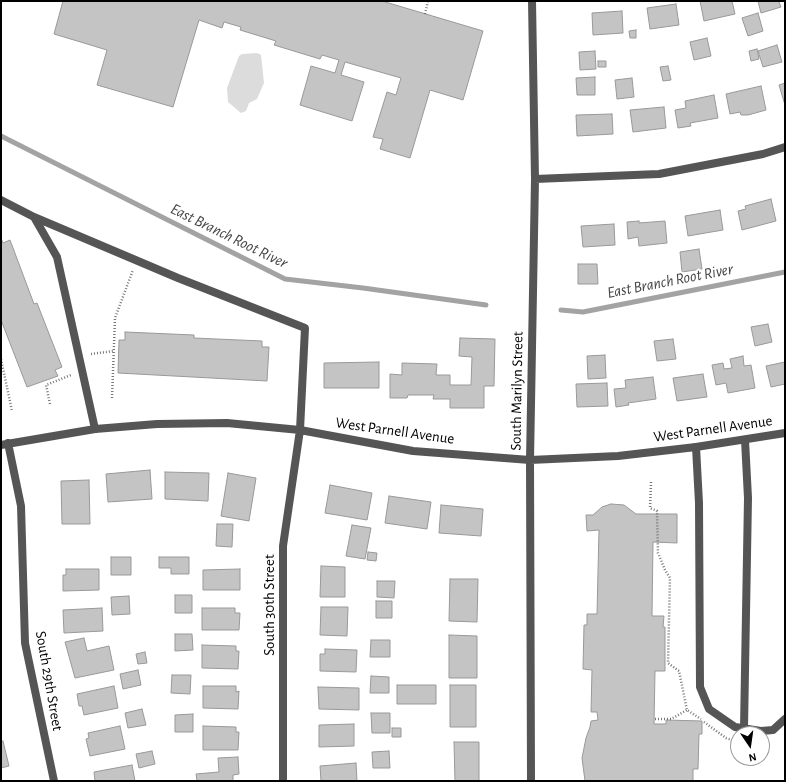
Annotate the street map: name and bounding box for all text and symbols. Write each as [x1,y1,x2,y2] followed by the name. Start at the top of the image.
[167,199,291,273] water label: East Branch Root River
[605,259,735,303] water label: East Branch Root River
[507,331,527,451] street label: South Marilyn Street
[652,412,774,446] street label: West Parnell Avenue
[334,414,456,448] street label: West Parnell Avenue
[260,554,278,656] street label: South 30th Street
[31,630,67,732] street label: South 29th Street
[730,726,770,766] north arrow
[748,751,758,763] text: N

